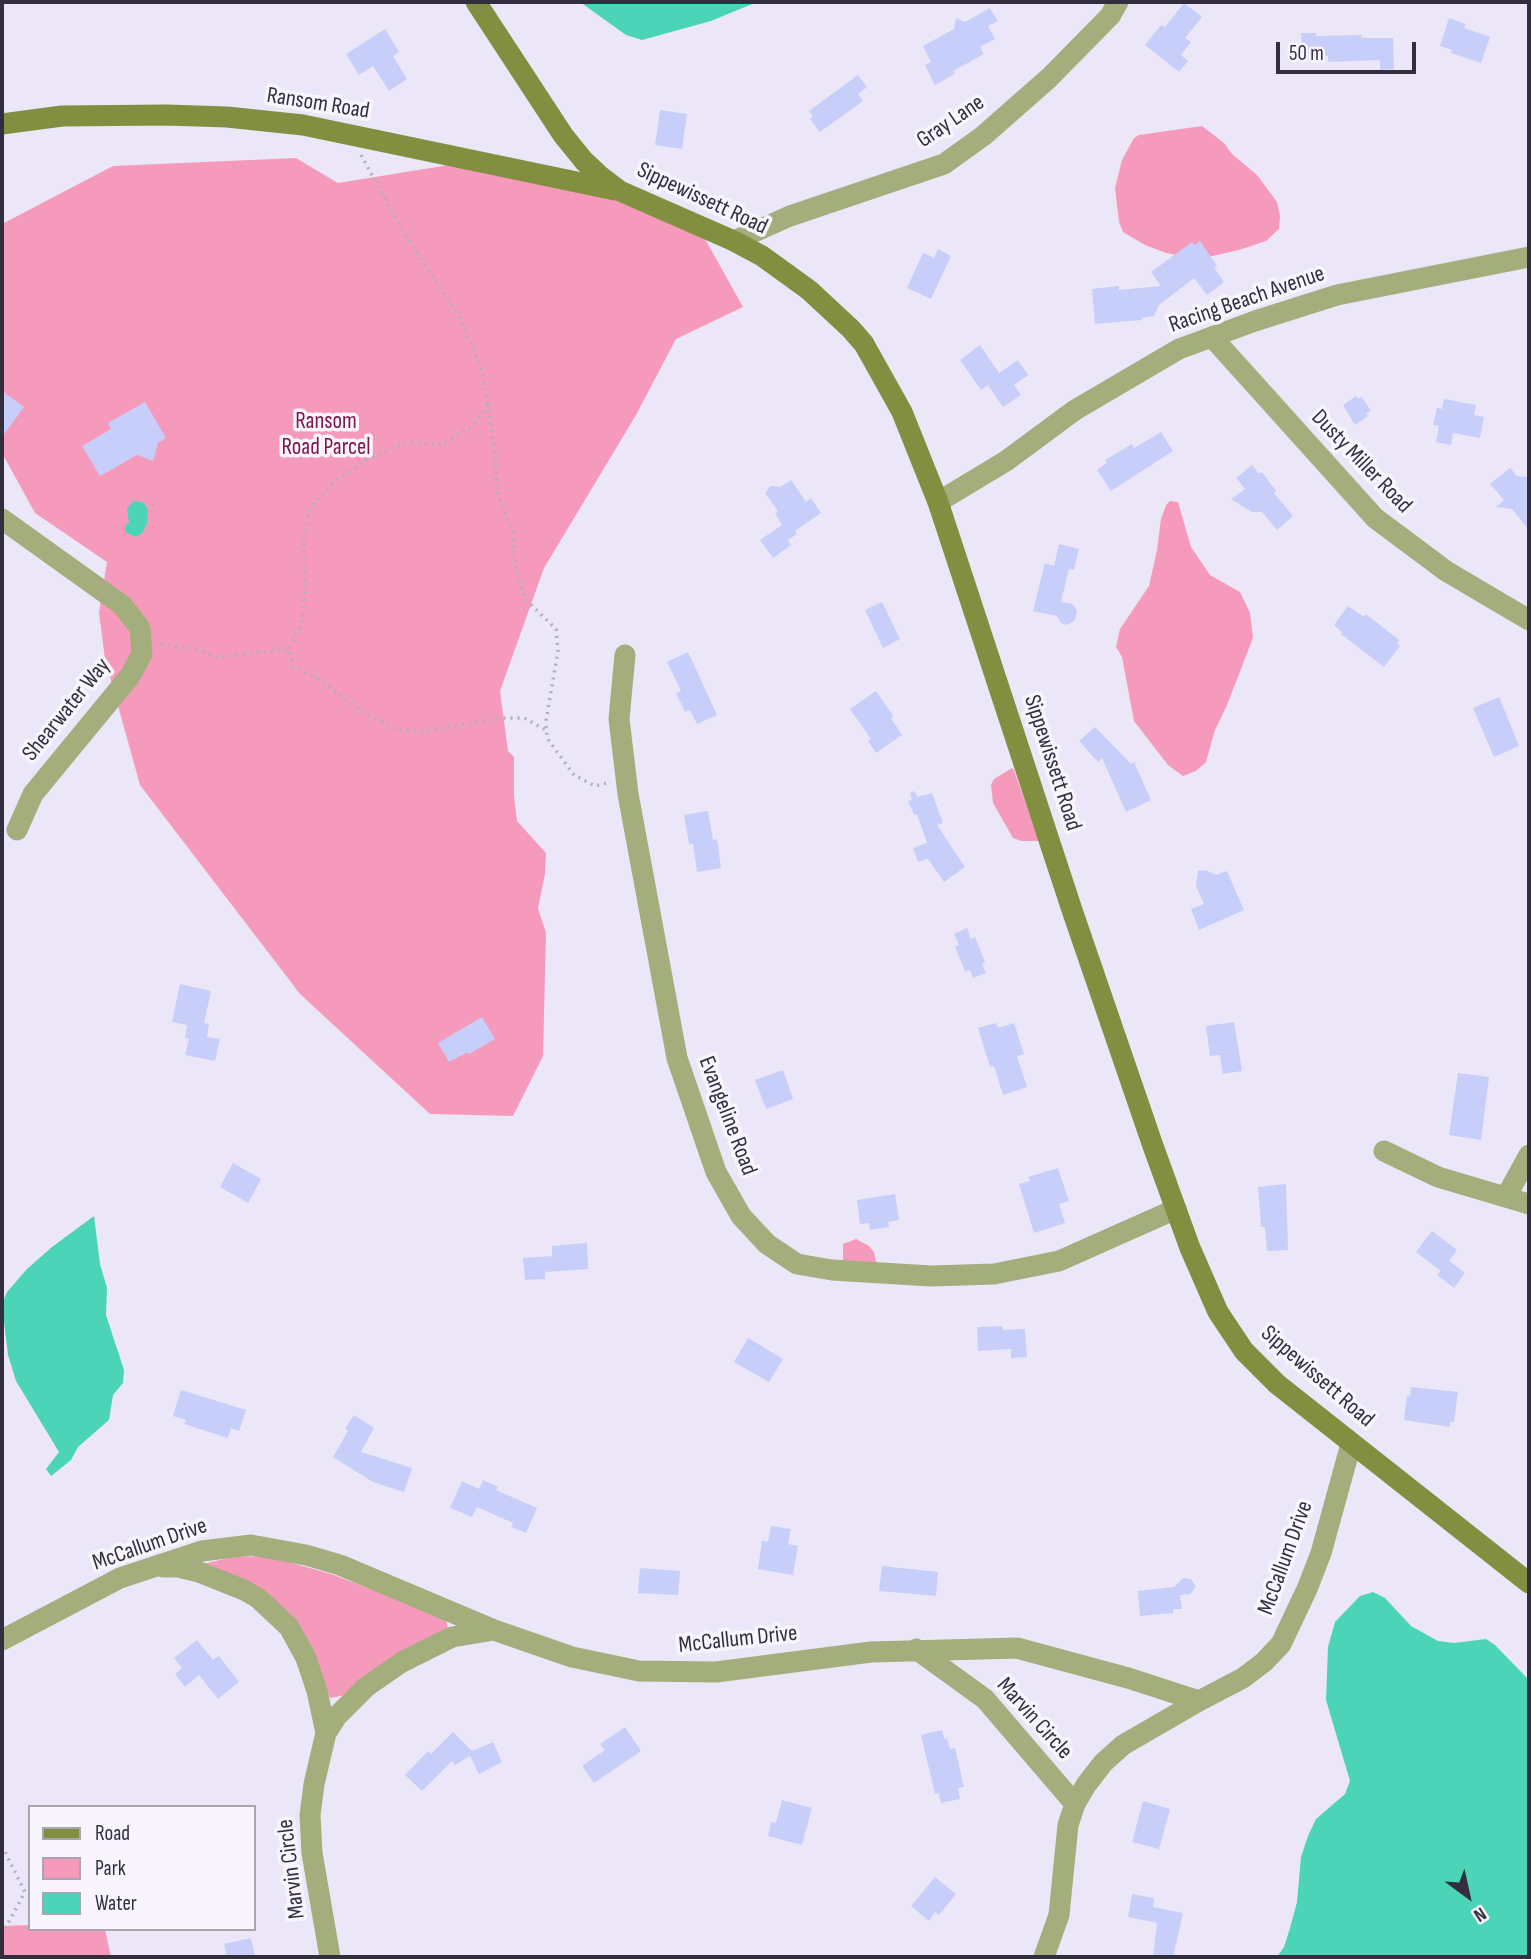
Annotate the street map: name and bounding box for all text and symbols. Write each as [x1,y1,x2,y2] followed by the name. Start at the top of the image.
[1279,28,1419,72] scale bar
[1289,41,1324,66] text: 50 m
[265,82,371,126] street label: Ransom Road
[912,89,990,155] street label: Gray Lane
[632,157,772,241] street label: Sippewissett Road
[1166,260,1328,340] street label: Racing Beach Avenue
[1305,405,1417,519] street label: Dusty Miller Road
[281,408,371,462] park label: Ransom Road Parcel
[17,653,117,767] street label: Shearwater Way
[1017,692,1087,834] street label: Sippewissett Road
[692,1053,762,1179] street label: Evangeline Road
[1255,1320,1379,1434] street label: Sippewissett Road
[1253,1497,1319,1619] street label: McCallum Drive
[89,1513,211,1577] street label: McCallum Drive
[677,1620,799,1660] street label: McCallum Drive
[990,1672,1078,1766] street label: Marvin Circle
[28,1805,256,1931] legend
[272,1818,312,1920] street label: Marvin Circle
[95,1821,130,1846] text: Road
[95,1856,126,1881] text: Park
[1433,1861,1503,1931] north arrow
[95,1891,137,1916] text: Water
[1469,1902,1490,1926] text: N

